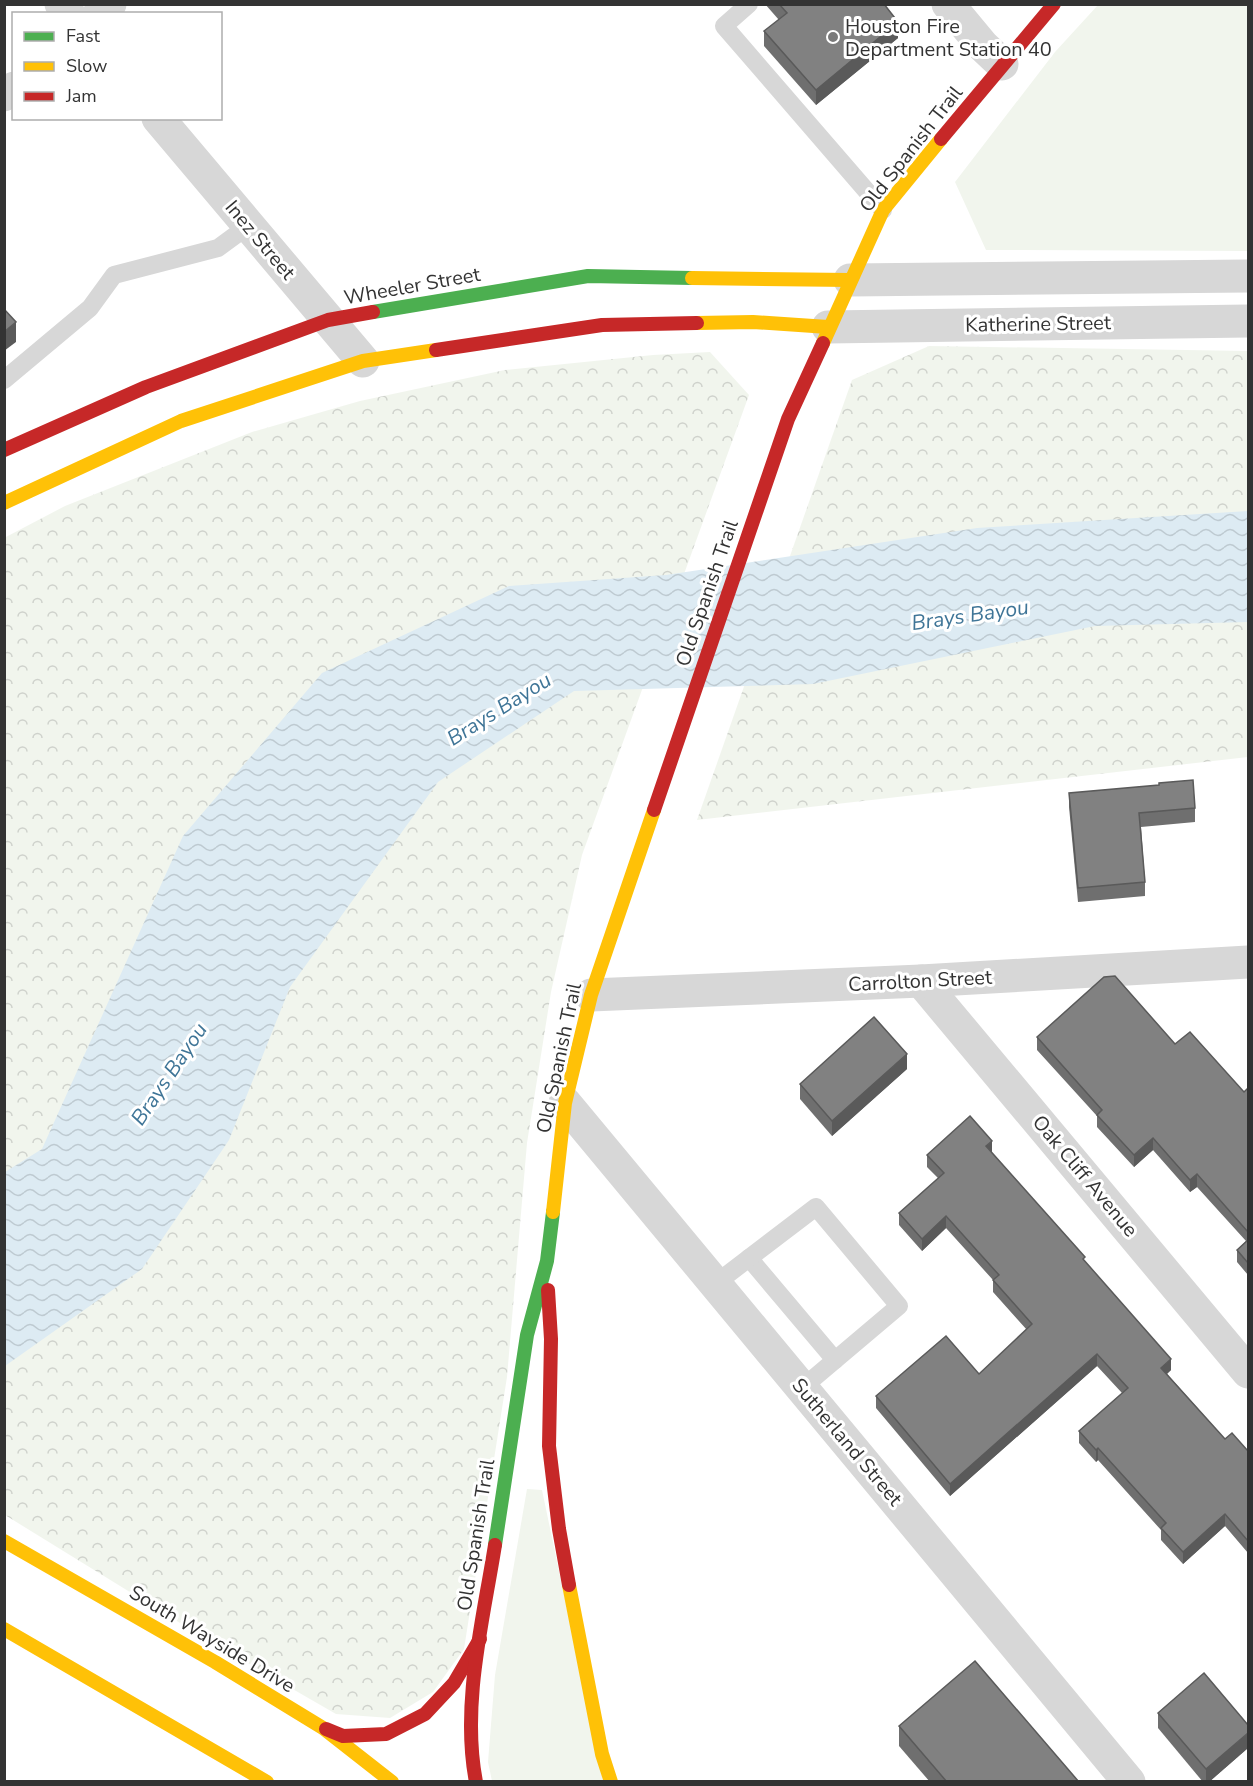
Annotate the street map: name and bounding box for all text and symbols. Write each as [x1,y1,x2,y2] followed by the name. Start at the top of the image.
[12,12,222,120] legend
[845,13,1052,63] place label: Houston Fire Department Station 40
[66,24,101,48] text: Fast
[826,30,840,44] marker: Houston Fire Department Station 40
[66,54,107,78] text: Slow
[853,80,969,218] street label: Old Spanish Trail
[65,84,97,108] text: Jam
[219,195,302,286] street label: Inez Street
[342,261,483,311] street label: Wheeler Street
[965,309,1112,339] street label: Katherine Street
[669,516,745,670] street label: Old Spanish Trail
[910,593,1030,637] water label: Brays Bayou
[442,666,556,752] water label: Brays Bayou
[847,964,994,998] street label: Carrolton Street
[530,980,588,1136] street label: Old Spanish Trail
[124,1017,214,1131] water label: Brays Bayou
[1026,1109,1144,1243] street label: Oak Cliff Avenue
[786,1372,909,1512] street label: Sutherland Street
[451,1457,501,1613] street label: Old Spanish Trail
[124,1579,300,1699] street label: South Wayside Drive

